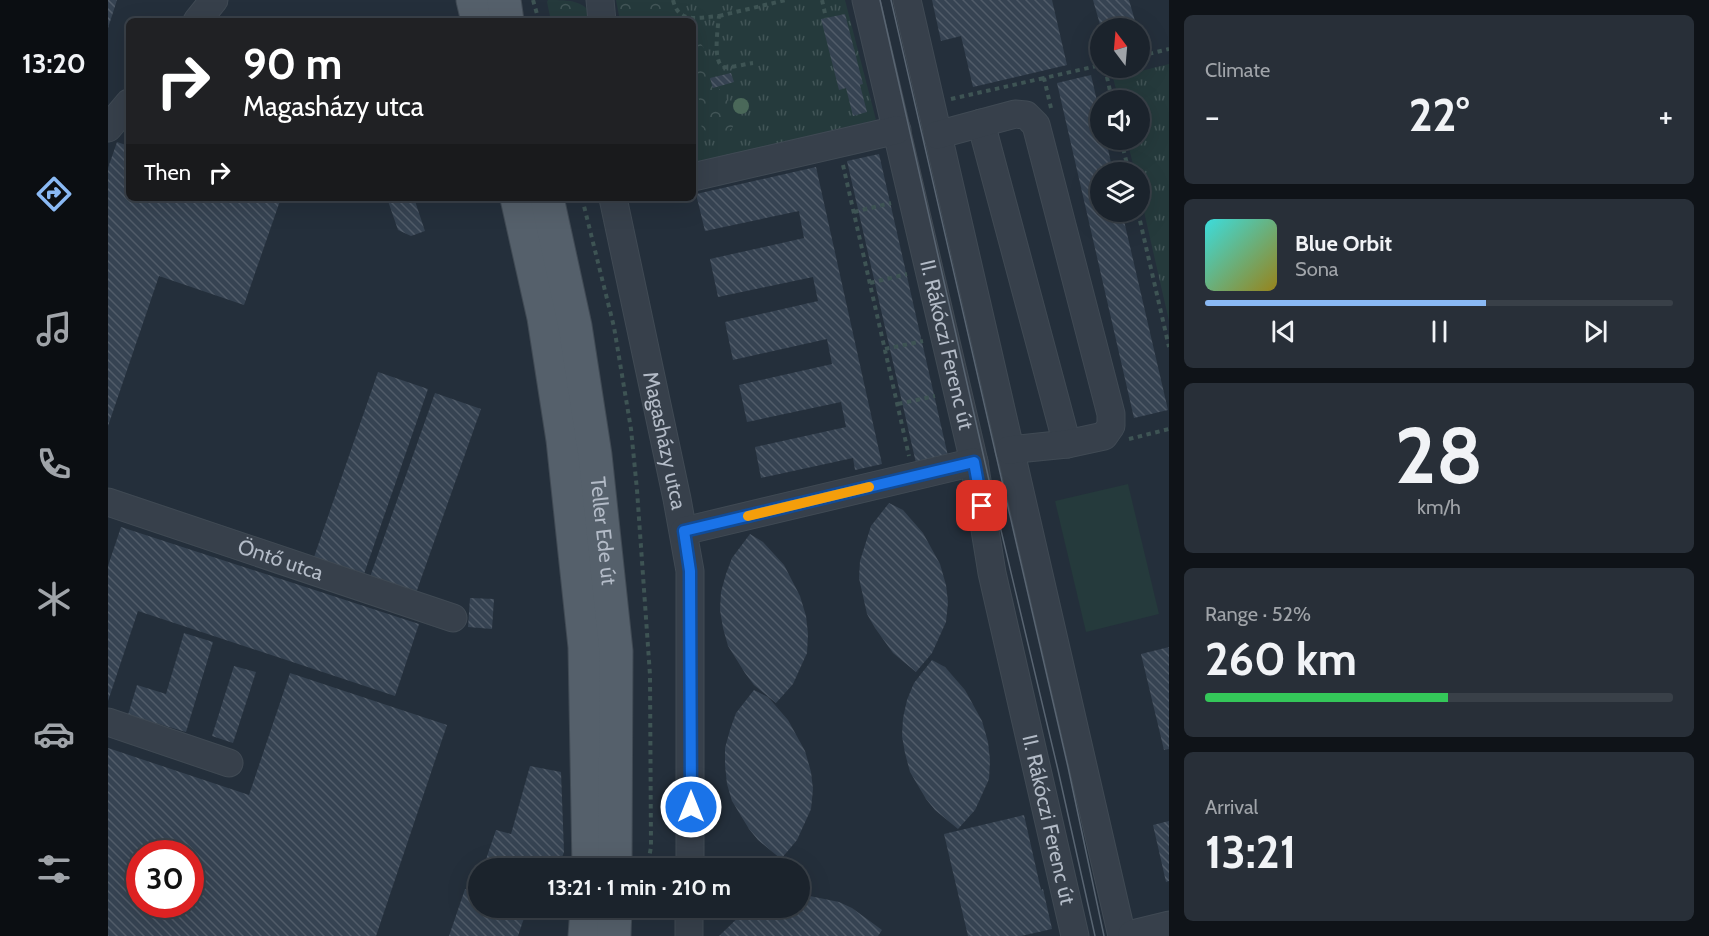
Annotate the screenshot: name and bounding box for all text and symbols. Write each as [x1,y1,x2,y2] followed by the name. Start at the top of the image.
[1090,18,1150,78] north arrow
[1090,18,1150,222] map controls
[243,38,342,90] text: 90 m
[144,42,222,120] icon: right
[22,47,86,80] text: 13:20
[1205,58,1270,82] text: Climate
[1409,88,1469,142] text: 22°
[243,90,424,123] text: Magasházy utca
[1090,90,1150,150] button: sound
[1205,96,1220,136] text: −
[1658,96,1673,136] text: +
[203,156,236,189] icon: right
[144,159,191,186] text: Then
[1090,162,1150,222] button: layers
[33,173,75,215] icon: directions
[1295,230,1392,257] text: Blue Orbit
[915,257,979,432] street label: II. Rákóczi Ferenc út
[1295,257,1338,281] text: Sona
[33,308,75,350] icon: music
[1267,315,1300,348] icon: previous
[1423,315,1456,348] icon: pause
[1579,315,1612,348] icon: next
[638,369,692,512] street label: Magasházy utca
[1395,408,1483,503] text: 28
[33,443,75,485] icon: phone
[585,476,622,586] street label: Teller Ede út
[956,480,1007,531] pin
[965,489,998,522] icon: arrive
[1417,495,1461,519] text: km/h
[235,534,327,586] street label: Öntő utca
[33,578,75,620] icon: climate
[1205,602,1311,626] text: Range · 52%
[1205,632,1357,686] text: 260 km
[33,713,75,755] icon: car
[1017,732,1080,907] street label: II. Rákóczi Ferenc út
[659,775,723,839] position arrow
[1205,795,1258,819] text: Arrival
[1205,825,1296,879] text: 13:21
[126,840,204,918] speed limit sign: 30
[33,848,75,890] icon: filters
[547,874,731,901] text: 13:21 · 1 min · 210 m

